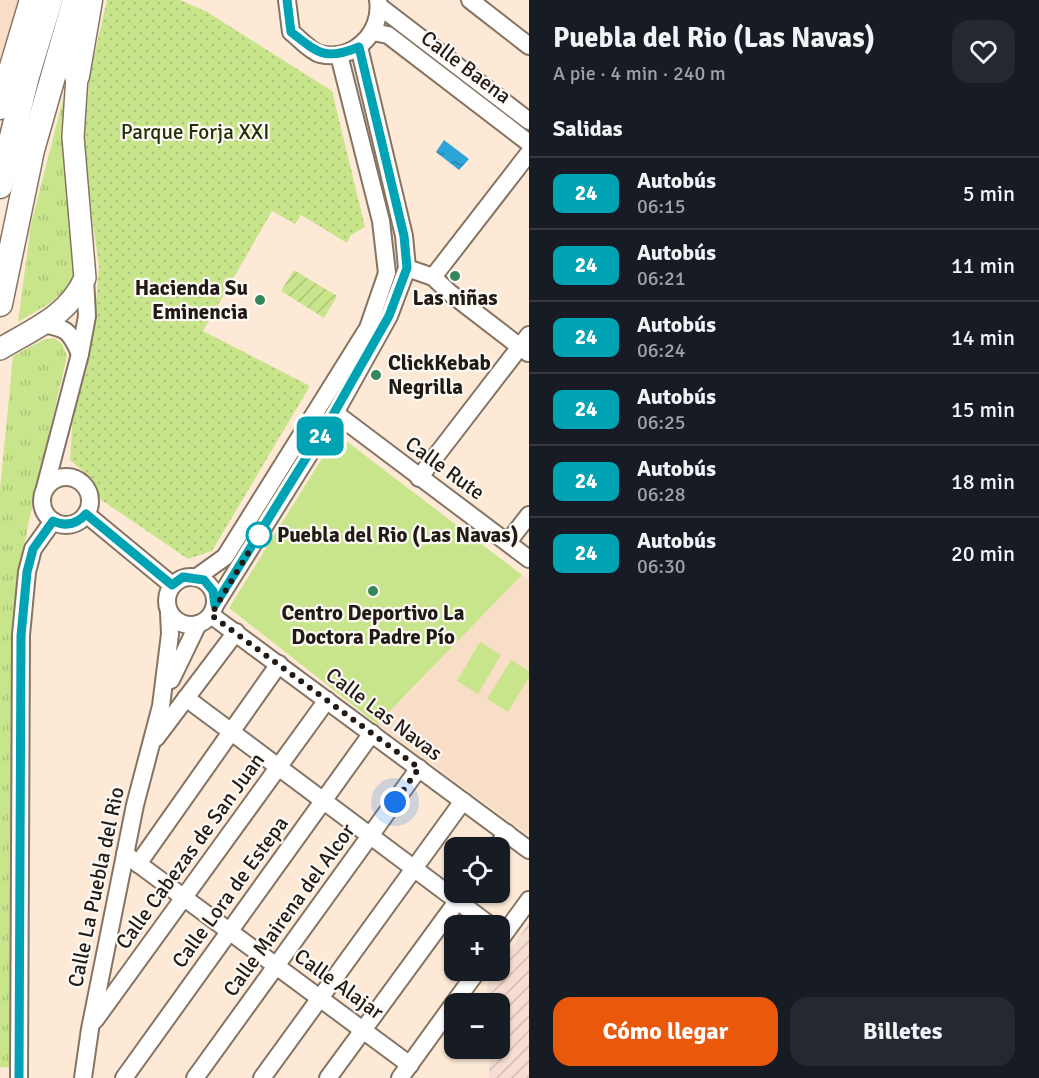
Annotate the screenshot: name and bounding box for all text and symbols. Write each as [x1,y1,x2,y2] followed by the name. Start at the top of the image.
[952,20,1015,83] button: heart
[553,21,875,55] text: Puebla del Rio (Las Navas)
[416,25,516,109] street label: Calle Baena
[553,61,726,86] text: A pie · 4 min · 240 m
[553,115,623,142] text: Salidas
[121,119,269,145] park label: Parque Forja XXI
[637,167,716,194] text: Autobús
[575,180,597,206] text: 24
[963,180,1015,207] text: 5 min
[637,194,686,219] text: 06:15
[637,239,716,266] text: Autobús
[575,252,597,278] text: 24
[951,252,1015,279] text: 11 min
[637,266,686,291] text: 06:21
[448,269,462,283] marker: Las niñas
[135,275,248,325] place label: Hacienda Su Eminencia
[413,285,497,311] place label: Las niñas
[253,293,267,307] marker: Hacienda Su Eminencia
[637,311,716,338] text: Autobús
[575,324,597,350] text: 24
[951,324,1015,351] text: 14 min
[637,338,686,363] text: 06:24
[388,350,491,400] place label: ClickKebab Negrilla
[369,368,383,382] marker: ClickKebab Negrilla
[637,383,716,410] text: Autobús
[575,396,597,422] text: 24
[951,396,1015,423] text: 15 min
[637,410,686,435] text: 06:25
[293,416,347,456] line badge: 24
[309,423,331,449] text: 24
[400,431,490,505] street label: Calle Rute
[637,455,716,482] text: Autobús
[575,468,597,494] text: 24
[951,468,1015,495] text: 18 min
[637,482,686,507] text: 06:28
[246,522,272,548] marker: Puebla del Rio (Las Navas)
[277,522,519,548] place label: Puebla del Rio (Las Navas)
[637,527,716,554] text: Autobús
[575,540,597,566] text: 24
[951,540,1015,567] text: 20 min
[637,554,686,579] text: 06:30
[366,584,380,598] marker: Centro Deportivo La Doctora Padre Pío
[281,600,465,650] place label: Centro Deportivo La Doctora Padre Pío
[321,662,447,766] street label: Calle Las Navas
[110,748,270,954] street label: Calle Cabezas de San Juan
[62,785,130,989] street label: Calle La Puebla del Rio
[380,787,410,817] your location
[166,811,294,973] street label: Calle Lora de Estepa
[217,818,361,1002] street label: Calle Mairena del Alcor
[444,837,510,1059] map controls
[444,837,510,903] button: locate
[444,915,510,981] button: +
[289,943,389,1025] street label: Calle Alajar
[444,993,510,1059] button: −
[553,997,778,1066] button: Cómo llegar
[790,997,1015,1066] button: Billetes

